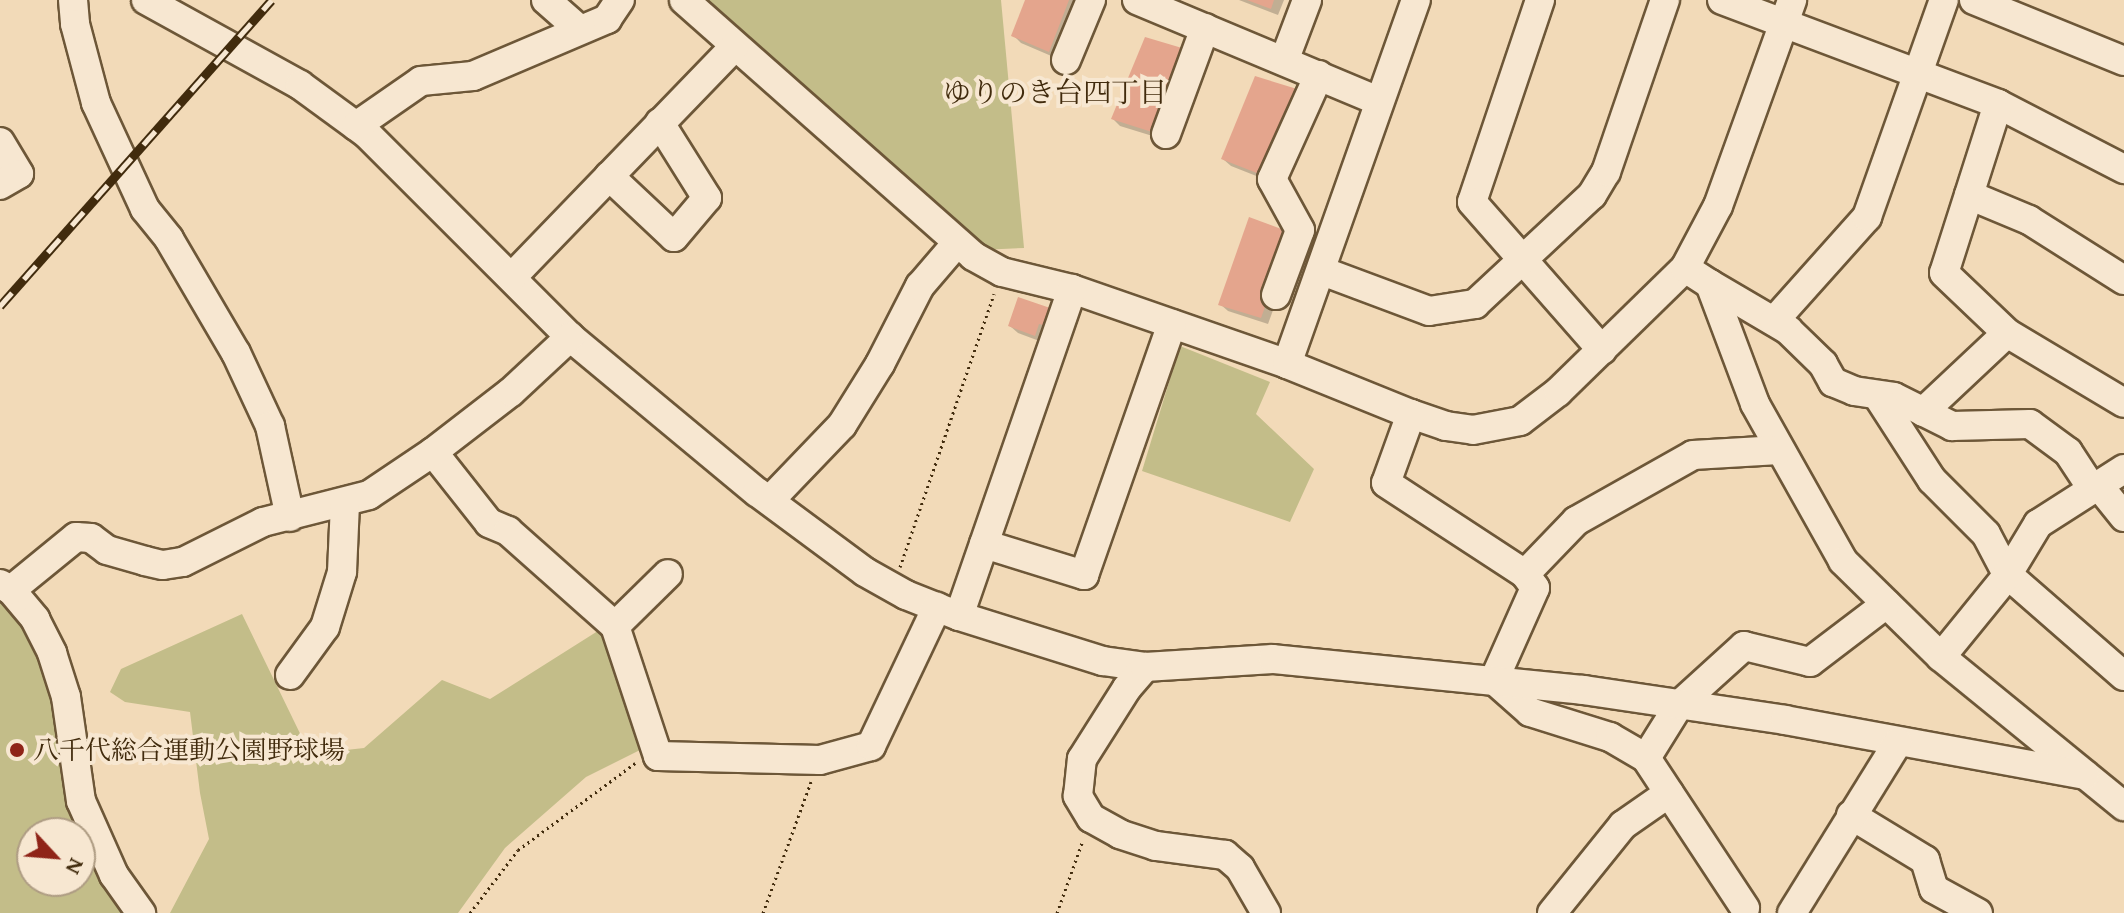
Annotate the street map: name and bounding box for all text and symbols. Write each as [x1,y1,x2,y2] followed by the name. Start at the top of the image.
[943,75,1167,109] district label: ゆりのき台四丁目
[33,734,345,766] place label: 八千代総合運動公園野球場
[8,741,26,759] marker: 八千代総合運動公園野球場
[16,817,96,897] north arrow
[58,853,93,880] text: N

